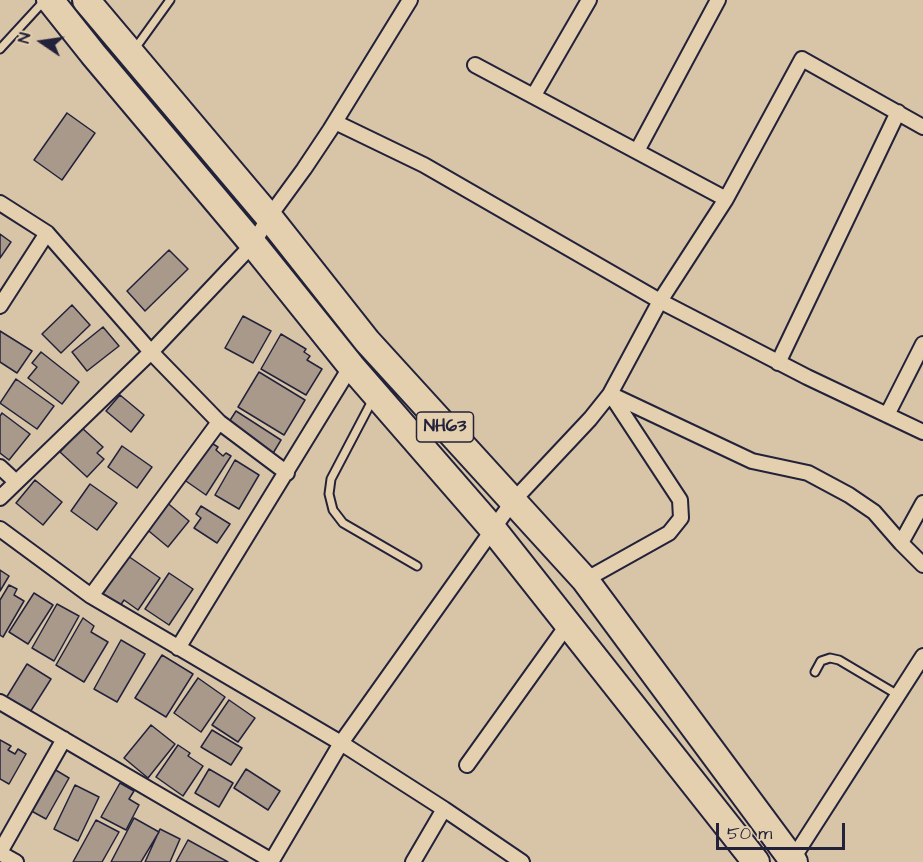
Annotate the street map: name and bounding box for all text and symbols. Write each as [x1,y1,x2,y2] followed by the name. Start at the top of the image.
[12,12,72,72] north arrow
[13,31,36,45] text: N
[416,412,474,442] road number: NH63
[719,811,848,849] scale bar
[727,821,772,846] text: 50 m

